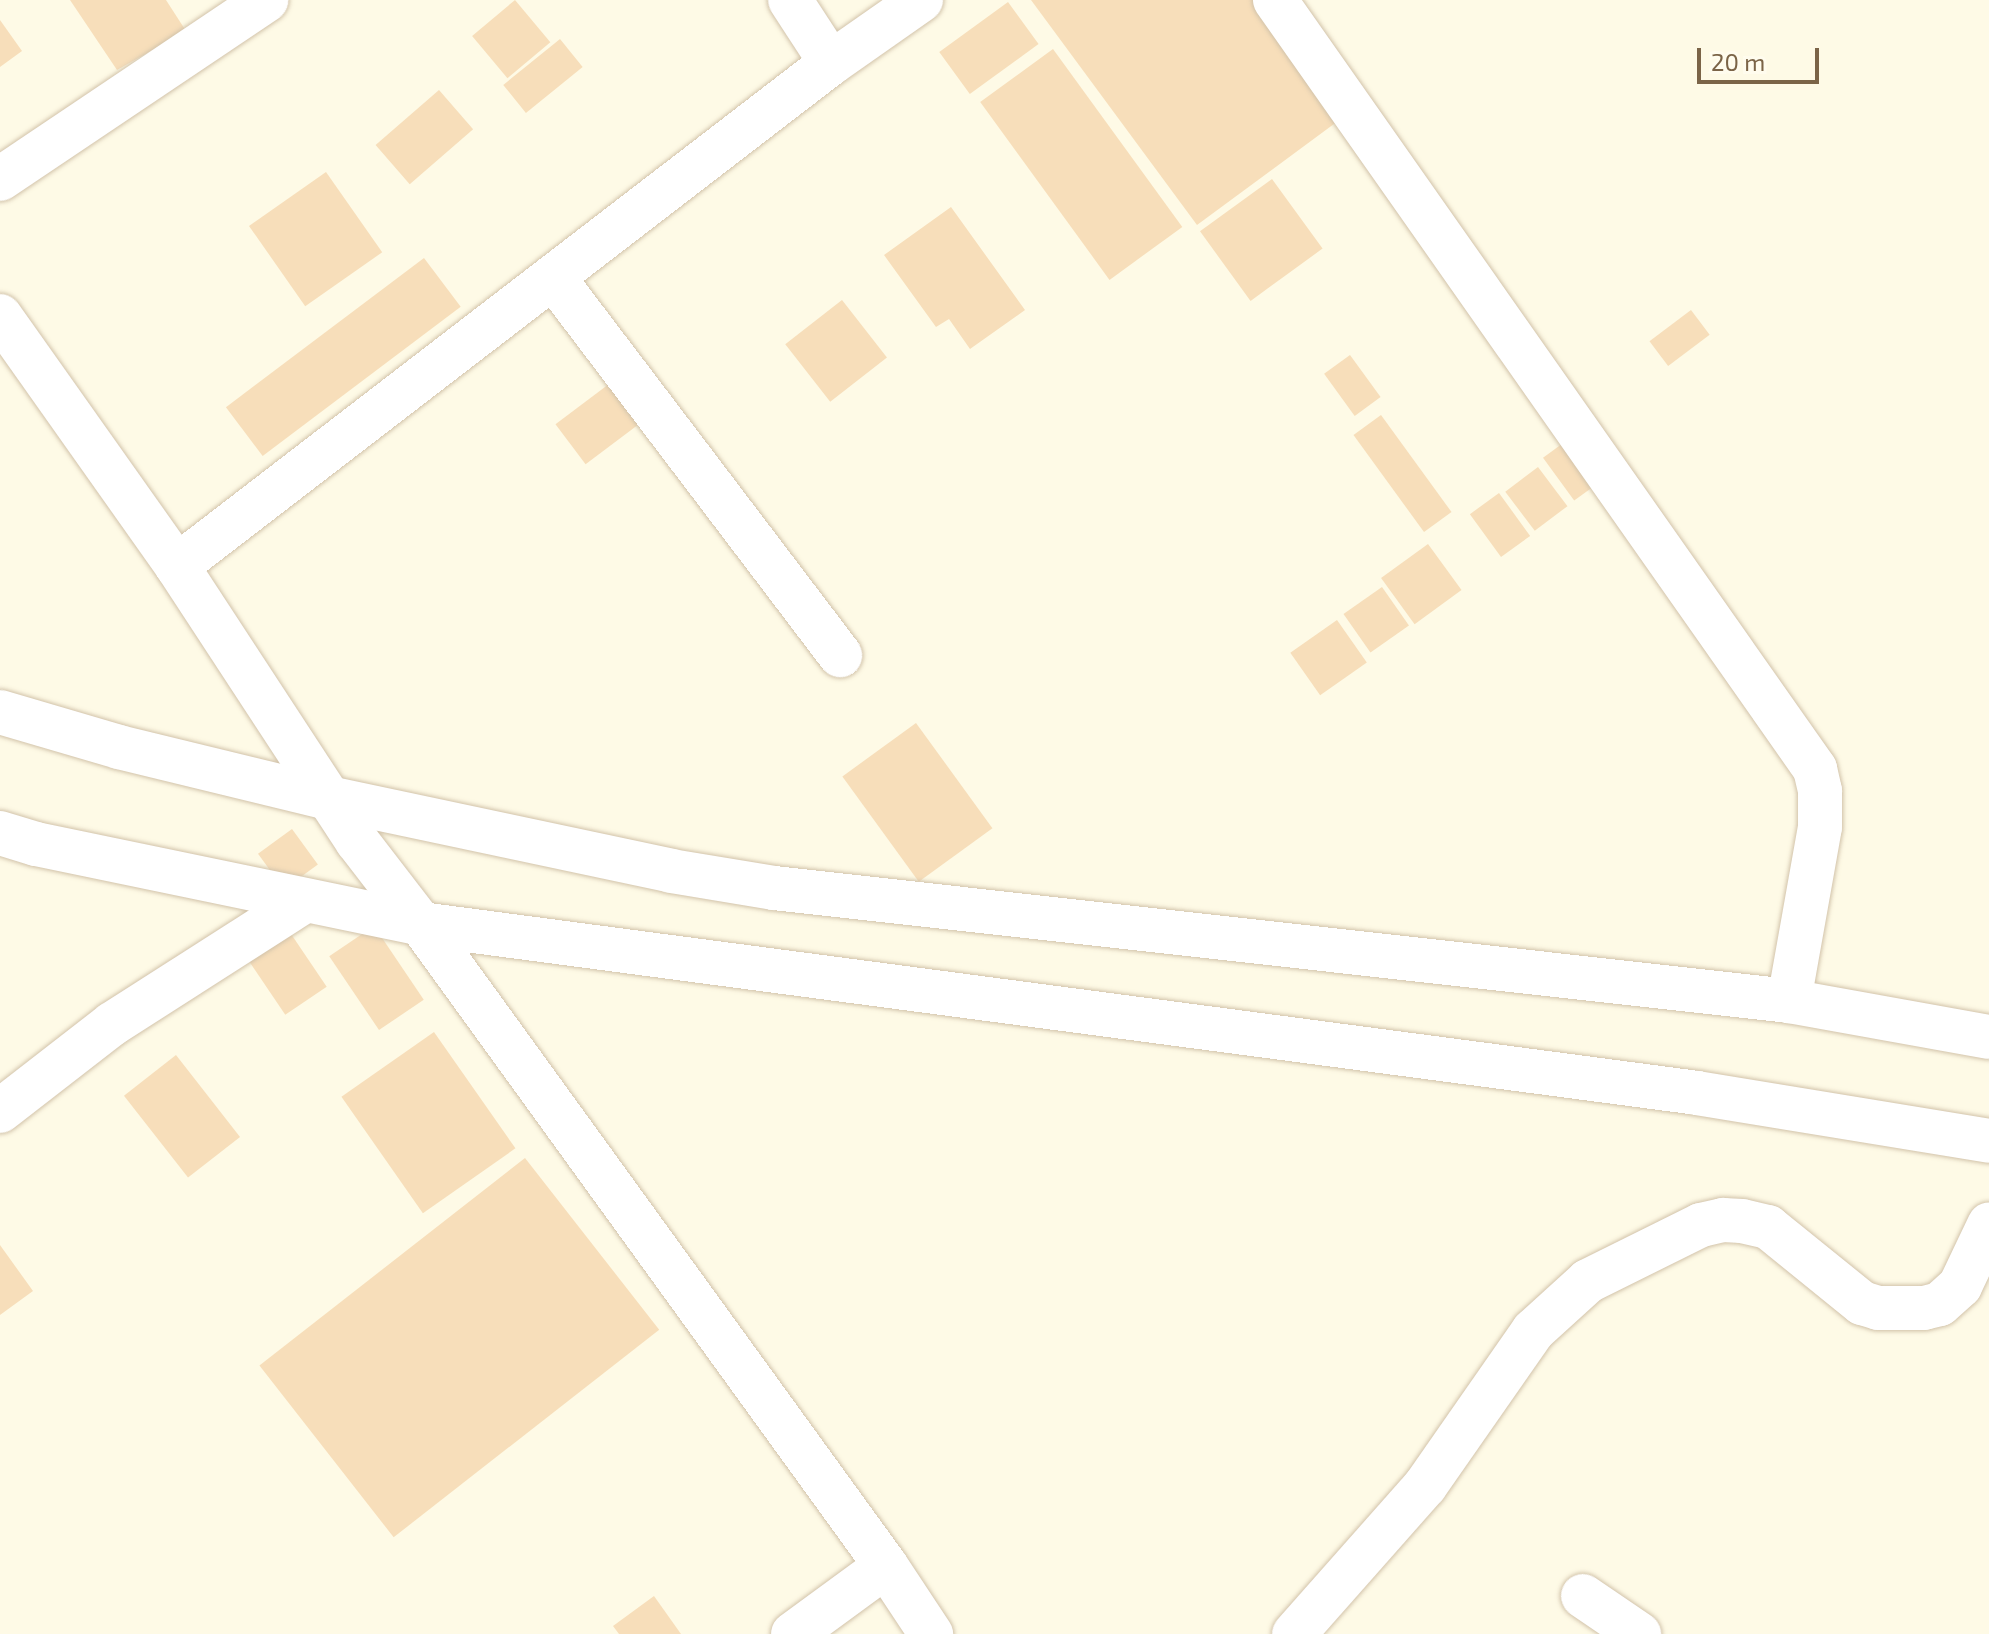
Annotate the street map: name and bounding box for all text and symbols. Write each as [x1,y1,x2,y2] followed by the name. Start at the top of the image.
[1701,32,1823,82] scale bar
[1711,47,1765,76] text: 20 m

